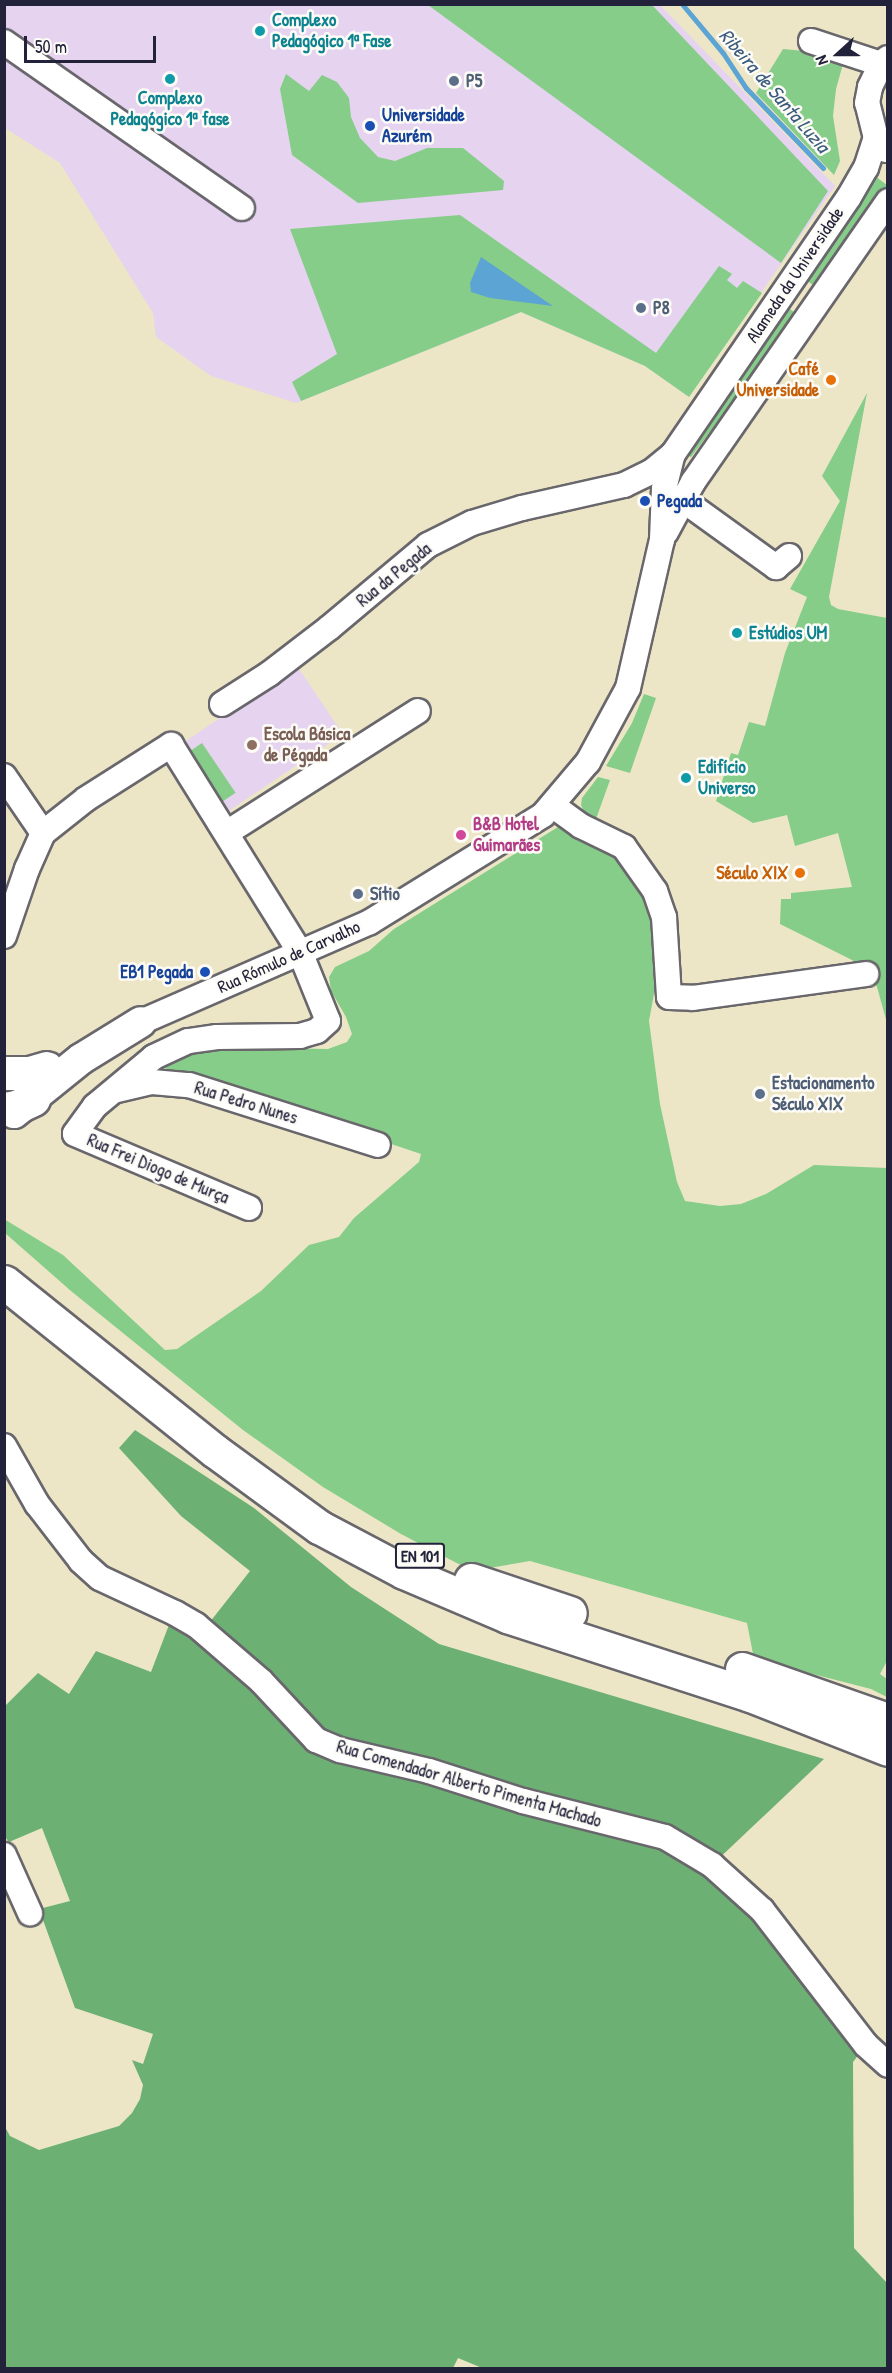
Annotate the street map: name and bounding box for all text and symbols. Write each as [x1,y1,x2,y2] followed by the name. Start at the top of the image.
[272,10,391,52] place label: Complexo Pedagógico 1ª Fase
[715,23,835,157] water label: Ribeira de Santa Luzia
[27,24,159,62] scale bar
[253,24,267,38] marker: Complexo Pedagógico 1ª Fase
[808,24,868,84] north arrow
[35,34,67,59] text: 50 m
[809,53,833,68] text: N
[466,70,482,92] place label: P5
[163,72,177,86] marker: Complexo Pedagógico 1ª fase
[447,74,461,88] marker: P5
[110,88,230,130] place label: Complexo Pedagógico 1ª fase
[382,105,465,148] place label: Universidade Azurém
[363,119,377,133] marker: Universidade Azurém
[742,203,848,347] street label: Alameda da Universidade
[653,297,669,319] place label: P8
[634,301,648,315] marker: P8
[736,359,819,401] place label: Café Universidade
[824,373,838,387] marker: Café Universidade
[657,490,702,512] place label: Pegada
[638,494,652,508] marker: Pegada
[352,538,436,612] street label: Rua da Pegada
[749,622,827,644] place label: Estúdios UM
[730,626,744,640] marker: Estúdios UM
[264,724,350,766] place label: Escola Básica de Pégada
[245,738,259,752] marker: Escola Básica de Pégada
[698,757,756,800] place label: Edifício Universo
[679,771,693,785] marker: Edifício Universo
[473,814,540,856] place label: B&B Hotel Guimarães
[454,828,468,842] marker: B&B Hotel Guimarães
[716,862,788,884] place label: Século XIX
[793,866,807,880] marker: Século XIX
[370,883,400,905] place label: Sítio
[351,887,365,901] marker: Sítio
[214,916,364,998] street label: Rua Rómulo de Carvalho
[120,961,193,983] place label: EB1 Pegada
[198,965,212,979] marker: EB1 Pegada
[772,1073,875,1116] place label: Estacionamento Século XIX
[192,1077,300,1129] street label: Rua Pedro Nunes
[753,1087,767,1101] marker: Estacionamento Século XIX
[84,1129,232,1209] street label: Rua Frei Diogo de Murça
[394,1543,446,1569] road number: EN 101
[334,1736,604,1832] street label: Rua Comendador Alberto Pimenta Machado

